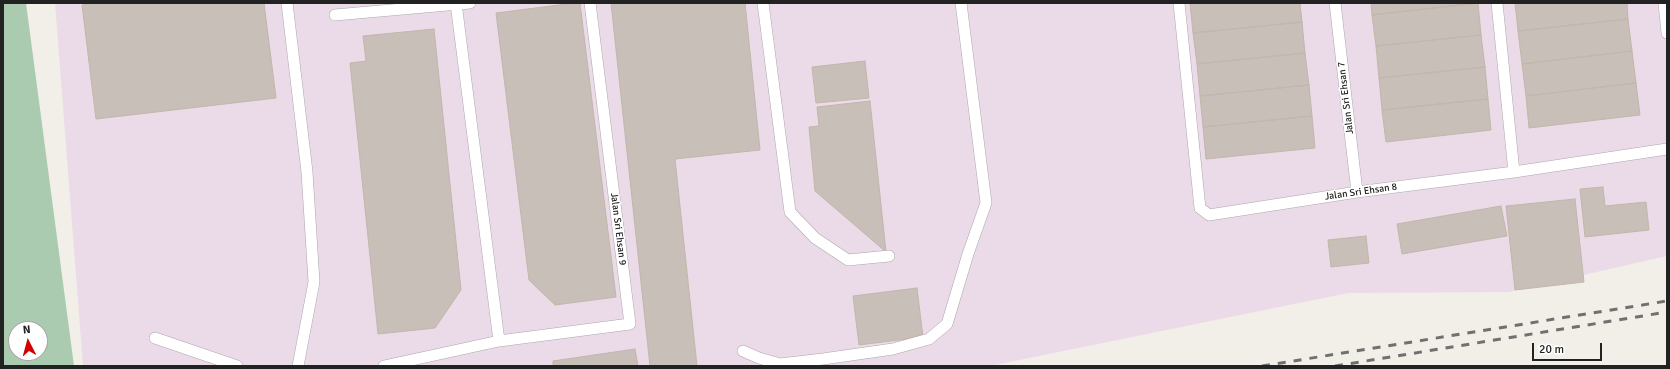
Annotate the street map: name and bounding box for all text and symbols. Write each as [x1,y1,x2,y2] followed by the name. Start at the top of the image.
[1336,61,1356,135] street label: Jalan Sri Ehsan 7
[1324,181,1398,203] street label: Jalan Sri Ehsan 8
[608,192,628,266] street label: Jalan Sri Ehsan 9
[8,321,48,361] north arrow
[22,323,31,336] text: N
[1534,335,1604,361] scale bar
[1539,342,1564,357] text: 20 m

